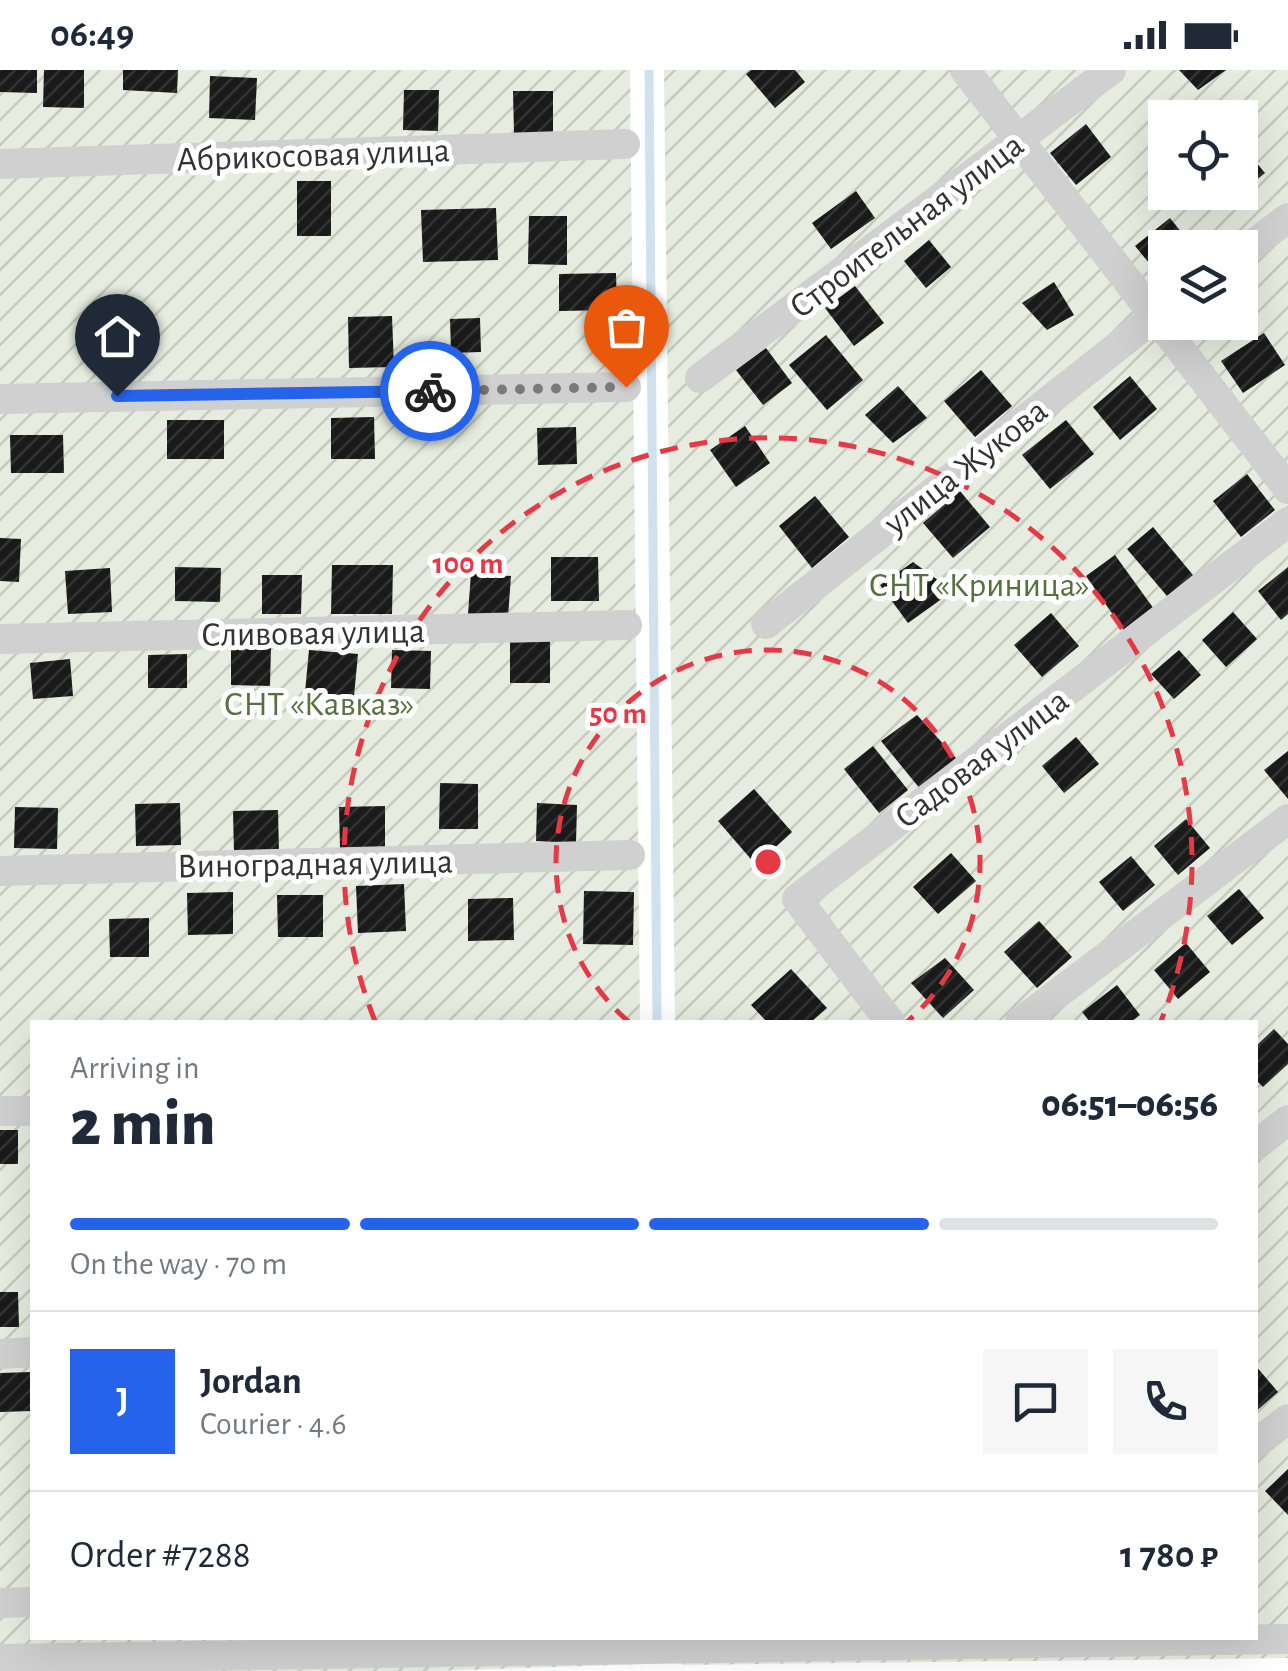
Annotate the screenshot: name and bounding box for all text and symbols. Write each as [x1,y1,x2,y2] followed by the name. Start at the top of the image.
[50,16,134,54] text: 06:49
[1148,100,1258,340] map controls
[1148,100,1258,210] button: locate
[784,127,1030,325] street label: Строительная улица
[176,133,450,178] street label: Абрикосовая улица
[1148,230,1258,340] button: layers
[584,285,669,388] pin
[75,294,160,397] pin
[599,300,654,355] icon: bag
[90,309,145,364] icon: home
[380,341,480,441] courier
[403,364,458,419] icon: bike
[877,393,1054,542] street label: улица Жукова
[433,549,503,579] text: 100 m
[868,568,1090,603] park label: СНТ «Криница»
[201,614,425,653] street label: Сливовая улица
[889,683,1075,836] street label: Садовая улица
[224,687,414,722] park label: СНТ «Кавказ»
[589,699,647,729] text: 50 m
[750,844,786,880] centre of rings
[177,845,453,884] street label: Виноградная улица
[70,1052,199,1084] text: Arriving in
[1041,1086,1218,1124] text: 06:51–06:56
[70,1092,216,1157] text: 2 min
[70,1248,287,1280] text: On the way · 70 m
[983,1349,1088,1454] button: chat
[1113,1349,1218,1454] button: phone
[200,1363,302,1401] text: Jordan
[116,1382,129,1420] text: J
[200,1408,347,1440] text: Courier · 4.6
[70,1537,251,1575] text: Order #7288
[1120,1537,1218,1575] text: 1 780 ₽

